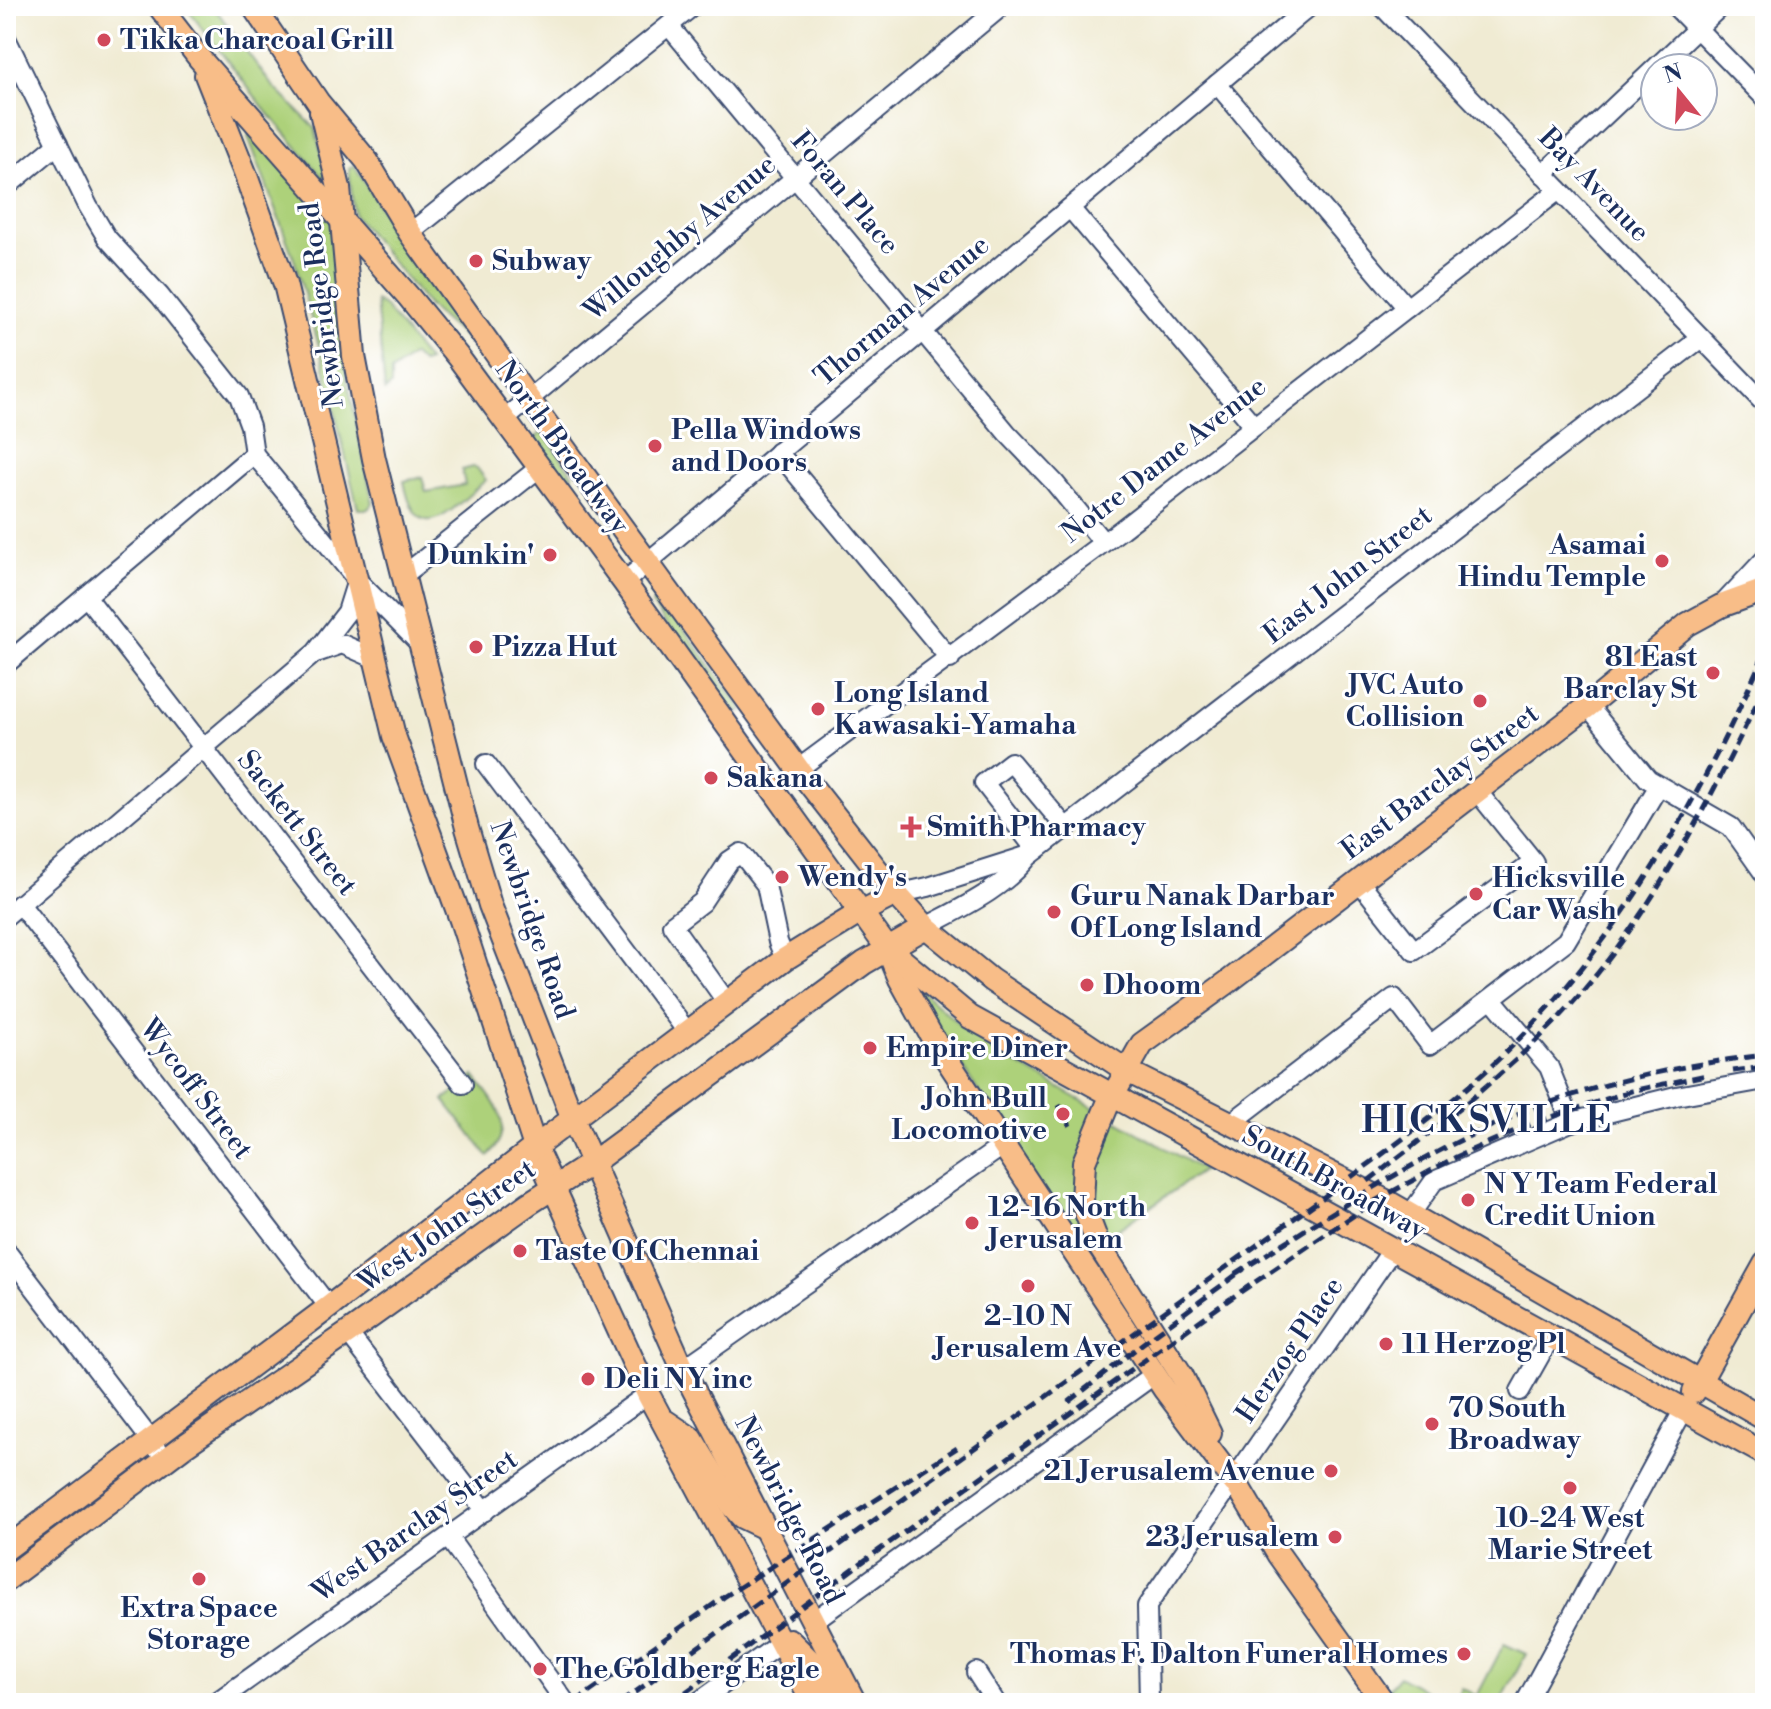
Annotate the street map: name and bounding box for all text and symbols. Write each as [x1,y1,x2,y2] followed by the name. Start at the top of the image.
[120,23,394,58] place label: Tikka Charcoal Grill
[95,31,113,49] marker: Tikka Charcoal Grill
[1639,52,1719,132] north arrow
[1661,59,1686,90] text: N
[1530,120,1657,249] street label: Bay Avenue
[783,124,907,262] street label: Foran Place
[576,147,783,329] street label: Willoughby Avenue
[292,200,352,410] street label: Newbridge Road
[807,228,997,394] street label: Thorman Avenue
[492,244,592,279] place label: Subway
[467,252,485,270] marker: Subway
[487,353,637,541] street label: North Broadway
[1055,369,1273,551] street label: Notre Dame Avenue
[671,413,861,480] place label: Pella Windows and Doors
[646,437,664,455] marker: Pella Windows and Doors
[1257,498,1439,652] street label: East John Street
[1458,528,1646,595] place label: Asamai Hindu Temple
[427,538,534,573] place label: Dunkin'
[541,546,559,564] marker: Dunkin'
[1653,552,1671,570] marker: Asamai Hindu Temple
[492,630,618,665] place label: Pizza Hut
[467,638,485,656] marker: Pizza Hut
[1563,640,1698,707] place label: 81 East Barclay St
[1704,664,1722,682] marker: 81 East Barclay St
[1344,668,1464,735] place label: JVC Auto Collision
[834,676,1077,743] place label: Long Island Kawasaki-Yamaha
[1471,692,1489,710] marker: JVC Auto Collision
[1334,696,1546,868] street label: East Barclay Street
[809,700,827,718] marker: Long Island Kawasaki-Yamaha
[229,743,365,903] street label: Sackett Street
[727,761,824,796] place label: Sakana
[702,769,720,787] marker: Sakana
[927,810,1147,845] place label: Smith Pharmacy
[482,817,582,1023] street label: Newbridge Road
[902,818,920,836] marker: Smith Pharmacy
[797,860,907,895] place label: Wendy's
[1492,861,1625,928] place label: Hicksville Car Wash
[773,868,791,886] marker: Wendy's
[1070,879,1335,946] place label: Guru Nanak Darbar Of Long Island
[1467,885,1485,903] marker: Hicksville Car Wash
[1045,903,1063,921] marker: Guru Nanak Darbar Of Long Island
[1103,968,1202,1003] place label: Dhoom
[1078,976,1096,994] marker: Dhoom
[131,1011,260,1166] street label: Wycoff Street
[886,1031,1068,1066] place label: Empire Diner
[861,1039,879,1057] marker: Empire Diner
[891,1081,1047,1148] place label: John Bull Locomotive
[1361,1099,1613,1144] district label: HICKSVILLE
[1054,1105,1072,1123] marker: John Bull Locomotive
[1236,1118,1432,1248] street label: South Broadway
[351,1152,543,1301] street label: West John Street
[1484,1167,1718,1234] place label: N Y Team Federal Credit Union
[984,1190,1146,1257] place label: 12-16 North Jerusalem
[1459,1191,1477,1209] marker: N Y Team Federal Credit Union
[963,1214,981,1232] marker: 12-16 North Jerusalem
[536,1234,759,1269] place label: Taste Of Chennai
[511,1242,529,1260] marker: Taste Of Chennai
[1229,1271,1351,1429] street label: Herzog Place
[1019,1277,1037,1295] marker: 2-10 N Jerusalem Ave
[931,1299,1121,1366] place label: 2-10 N Jerusalem Ave
[1402,1327,1566,1362] place label: 11 Herzog Pl
[1377,1335,1395,1353] marker: 11 Herzog Pl
[604,1362,753,1397] place label: Deli NY inc
[579,1370,597,1388] marker: Deli NY inc
[1448,1391,1582,1458] place label: 70 South Broadway
[727,1410,852,1610] street label: Newbridge Road
[1423,1415,1441,1433] marker: 70 South Broadway
[305,1442,525,1611] street label: West Barclay Street
[1043,1454,1315,1489] place label: 21 Jerusalem Avenue
[1322,1462,1340,1480] marker: 21 Jerusalem Avenue
[1561,1479,1579,1497] marker: 10-24 West Marie Street
[1488,1501,1653,1568] place label: 10-24 West Marie Street
[1145,1520,1320,1555] place label: 23 Jerusalem
[1326,1528,1344,1546] marker: 23 Jerusalem
[190,1570,208,1588] marker: Extra Space Storage
[120,1591,278,1658] place label: Extra Space Storage
[1010,1637,1448,1672] place label: Thomas F. Dalton Funeral Homes
[1455,1645,1473,1663] marker: Thomas F. Dalton Funeral Homes
[556,1652,820,1687] place label: The Goldberg Eagle
[531,1660,549,1678] marker: The Goldberg Eagle

